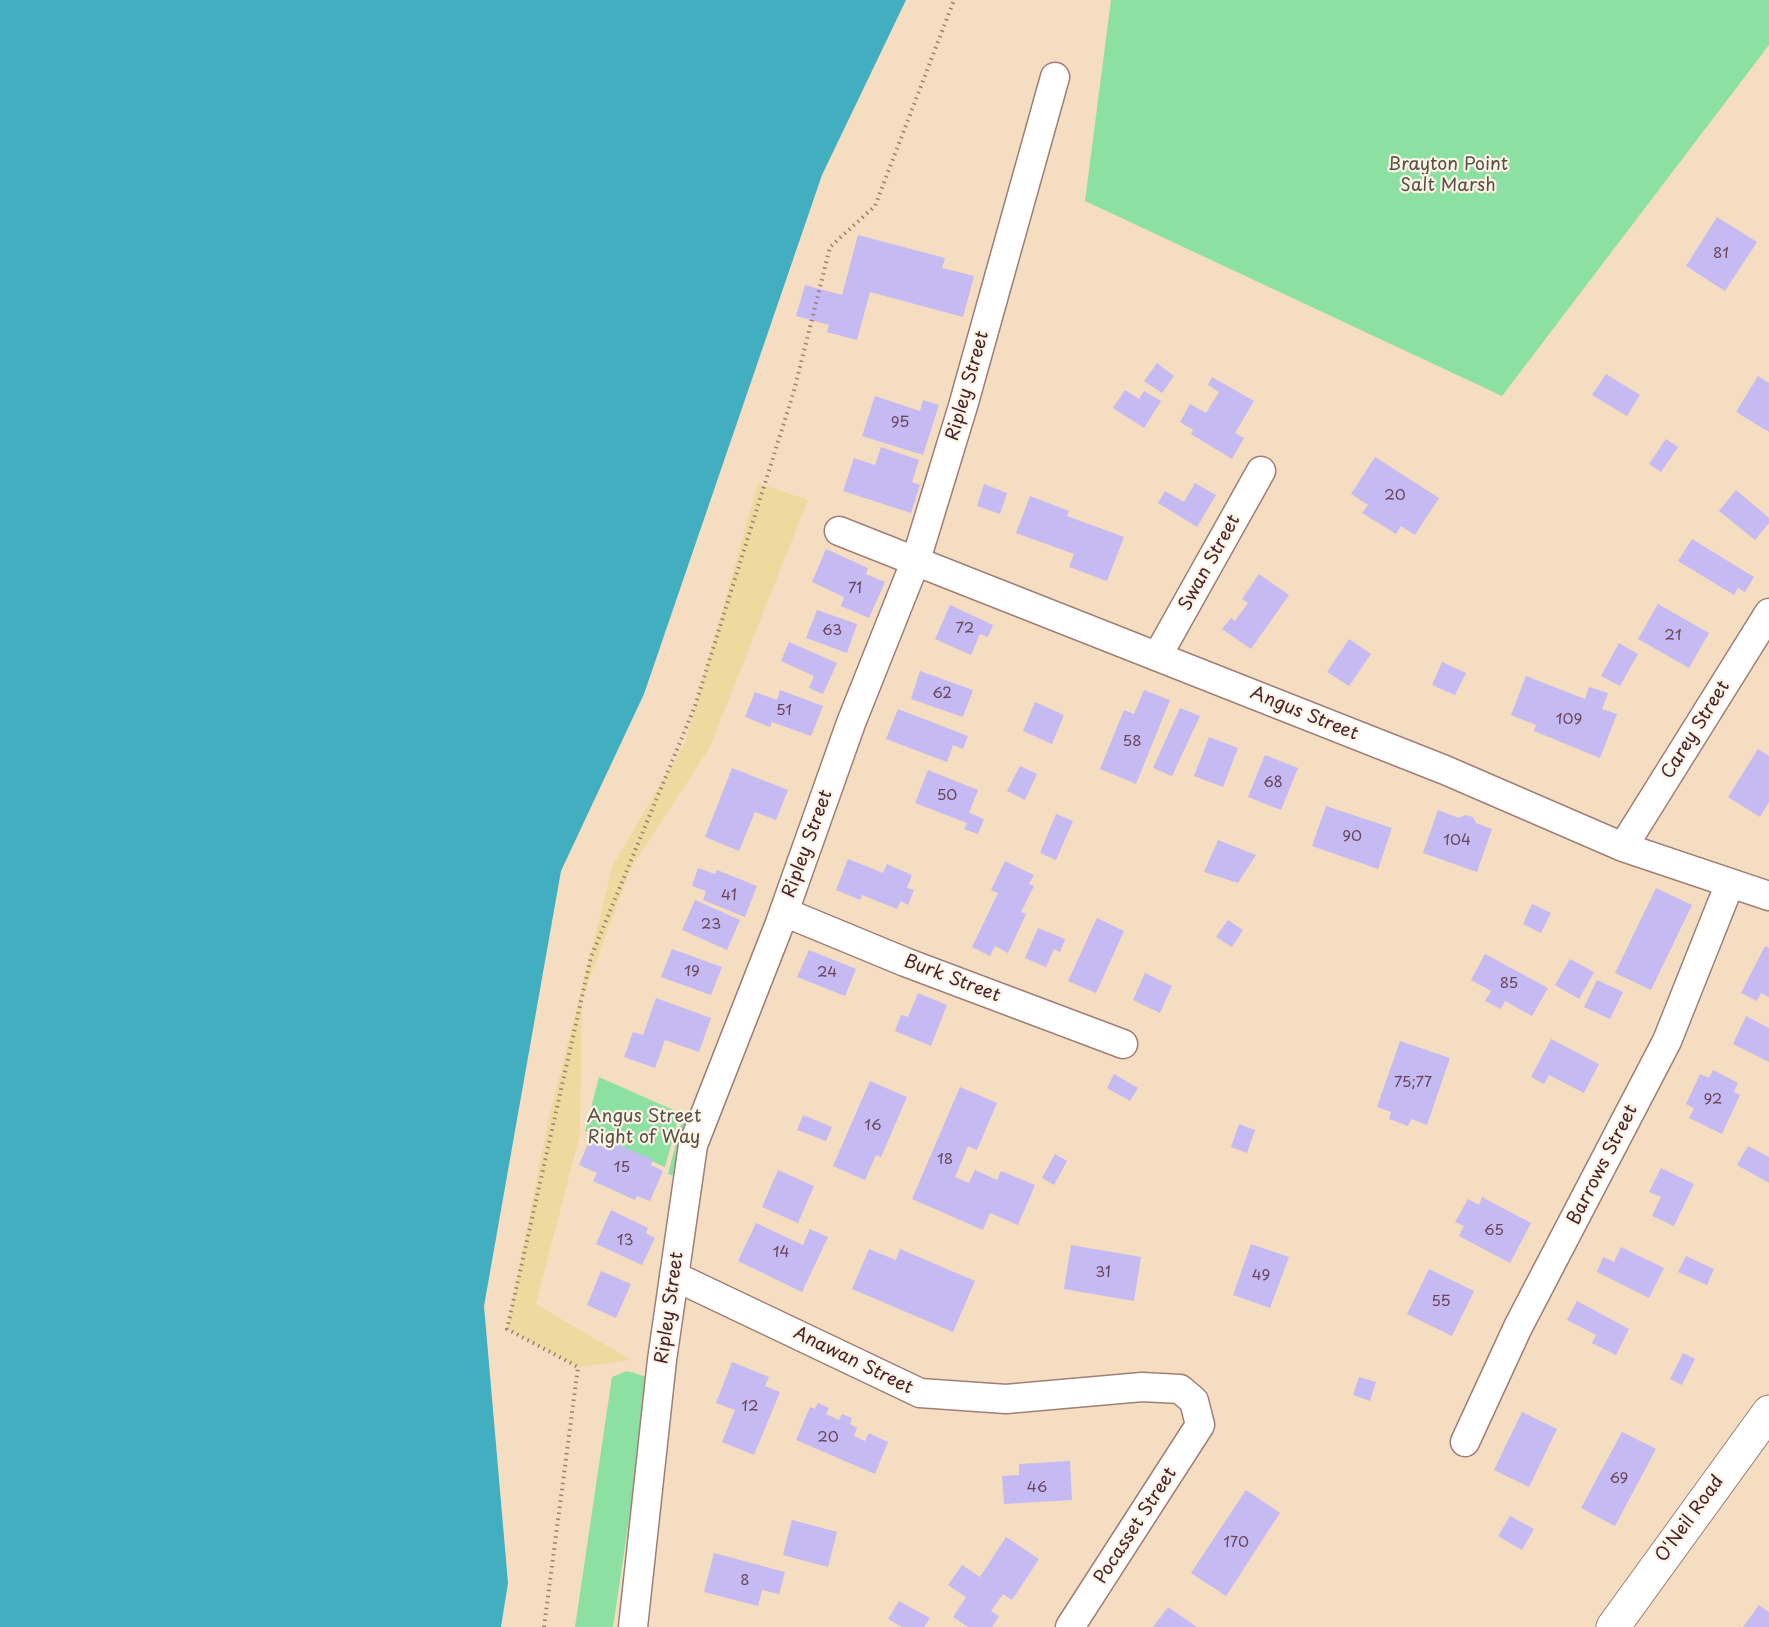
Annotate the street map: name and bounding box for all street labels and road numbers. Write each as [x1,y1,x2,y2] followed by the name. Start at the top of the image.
[942,329,994,443] street label: Ripley Street
[1175,511,1245,615] street label: Swan Street
[1657,677,1735,783] street label: Carey Street
[1247,683,1361,745] street label: Angus Street
[778,787,838,901] street label: Ripley Street
[901,951,1003,1007] street label: Burk Street
[1563,1101,1643,1229] street label: Barrows Street
[651,1250,689,1366] street label: Ripley Street
[790,1323,916,1399] street label: Anawan Street
[1090,1464,1182,1588] street label: Pocasset Street
[1651,1471,1729,1567] street label: O'Neil Road

